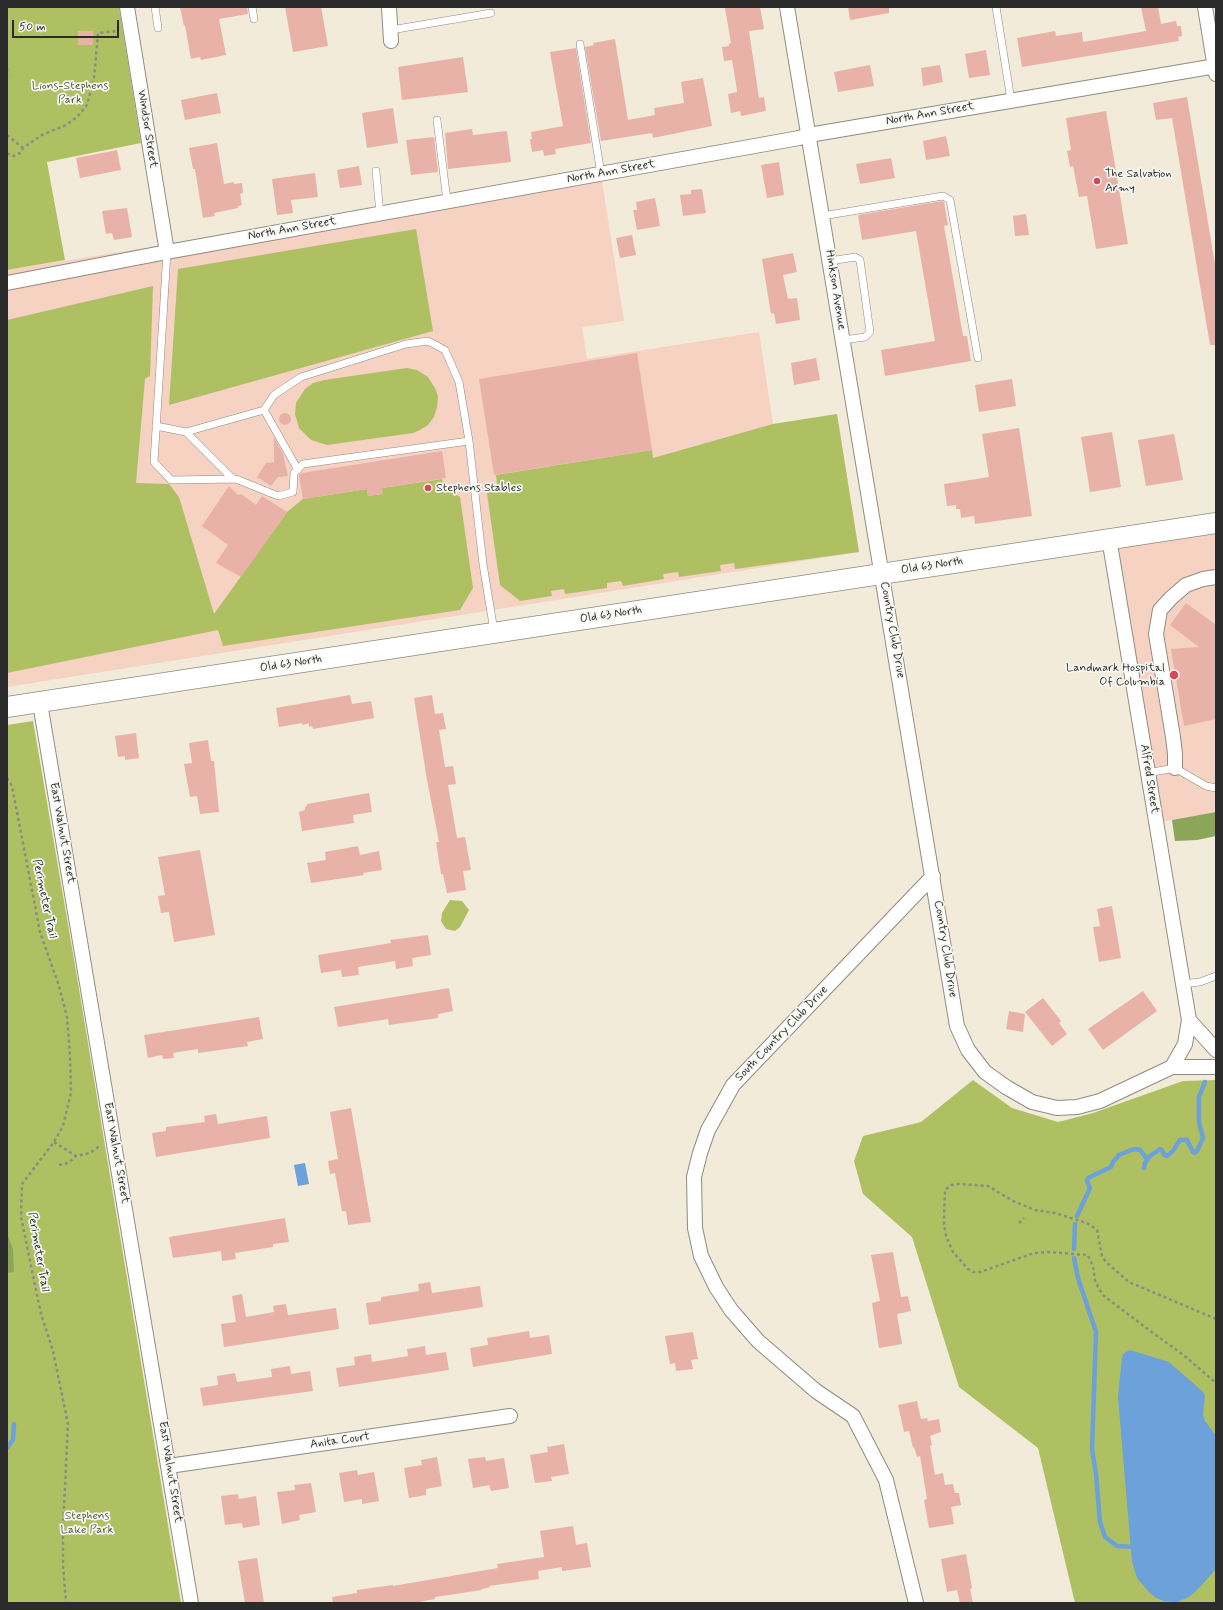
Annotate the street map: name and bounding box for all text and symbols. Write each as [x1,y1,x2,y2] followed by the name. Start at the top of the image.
[14,12,121,38] scale bar
[19,19,46,35] text: 50 m
[32,79,108,107] park label: Lions-Stephens Park
[134,89,160,169] street label: Windsor Street
[885,99,975,129] street label: North Ann Street
[566,157,656,187] street label: North Ann Street
[1105,167,1172,195] place label: The Salvation Army
[1092,176,1102,186] marker: The Salvation Army
[247,214,337,244] street label: North Ann Street
[822,249,848,331] street label: Hinkson Avenue
[436,481,522,495] place label: Stephens Stables
[423,483,433,493] marker: Stephens Stables
[900,554,964,578] street label: Old 63 North
[876,580,908,680] street label: Country Club Drive
[579,603,643,627] street label: Old 63 North
[259,652,323,676] street label: Old 63 North
[1066,661,1165,689] place label: Landmark Hospital Of Columbia
[1168,669,1180,681] marker: Landmark Hospital Of Columbia
[1136,743,1162,815] street label: Alfred Street
[46,781,78,885] street label: East Walnut Street
[29,858,59,940] street label: Perimeter Trail
[930,899,960,999] street label: Country Club Drive
[733,983,831,1085] street label: South Country Club Drive
[100,1101,132,1205] street label: East Walnut Street
[24,1211,52,1293] street label: Perimeter Trail
[155,1420,185,1524] street label: East Walnut Street
[309,1430,371,1452] street label: Anita Court
[61,1509,113,1537] park label: Stephens Lake Park

